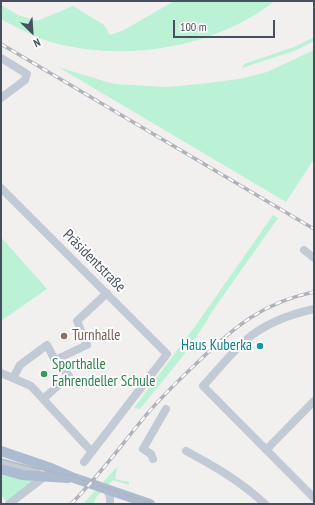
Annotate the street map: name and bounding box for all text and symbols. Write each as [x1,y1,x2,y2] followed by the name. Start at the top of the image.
[12,12,52,52] north arrow
[175,12,277,38] scale bar
[180,19,207,34] text: 100 m
[31,35,43,50] text: N
[59,226,129,296] street label: Präsidentstraße
[72,327,120,345] place label: Turnhalle
[59,331,69,341] marker: Turnhalle
[181,337,252,355] place label: Haus Kuberka
[255,341,265,351] marker: Haus Kuberka
[52,356,155,391] place label: Sporthalle Fahrendeller Schule
[39,369,49,379] marker: Sporthalle Fahrendeller Schule

